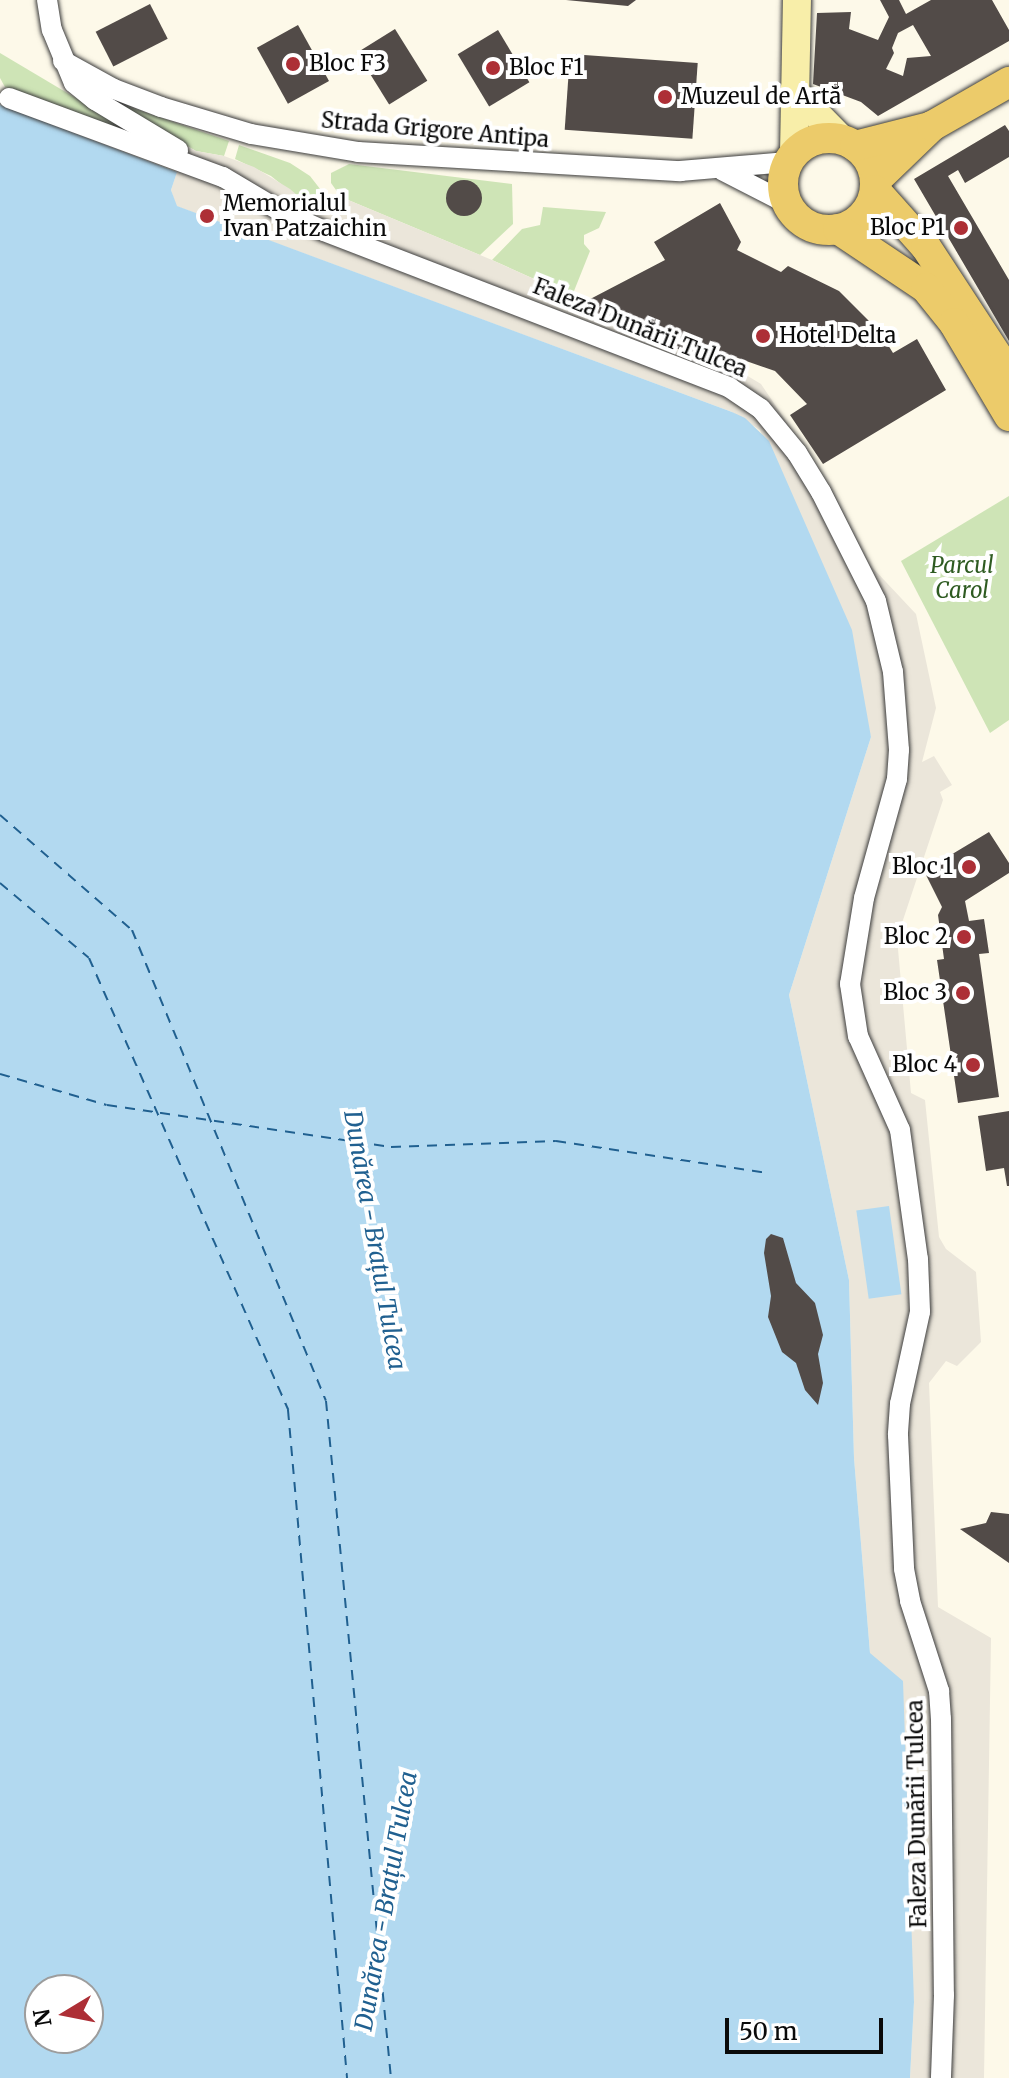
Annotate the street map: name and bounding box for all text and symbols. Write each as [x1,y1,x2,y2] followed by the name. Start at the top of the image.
[309,51,386,77] place label: Bloc F3
[284,55,302,73] marker: Bloc F3
[509,55,583,81] place label: Bloc F1
[484,59,502,77] marker: Bloc F1
[681,84,841,110] place label: Muzeul de Artă
[656,88,674,106] marker: Muzeul de Artă
[320,107,550,153] street label: Strada Grigore Antipa
[223,190,387,242] place label: Memorialul Ivan Patzaichin
[198,207,216,225] marker: Memorialul Ivan Patzaichin
[870,215,945,241] place label: Bloc P1
[952,219,970,237] marker: Bloc P1
[529,273,751,383] street label: Faleza Dunării Tulcea
[779,323,896,349] place label: Hotel Delta
[754,327,772,345] marker: Hotel Delta
[930,552,994,604] park label: Parcul Carol
[892,854,953,880] place label: Bloc 1
[960,858,978,876] marker: Bloc 1
[884,924,948,950] place label: Bloc 2
[955,928,973,946] marker: Bloc 2
[883,980,947,1006] place label: Bloc 3
[954,984,972,1002] marker: Bloc 3
[892,1052,957,1078] place label: Bloc 4
[964,1056,982,1074] marker: Bloc 4
[338,1108,412,1372] water label: Dunărea - Brațul Tulcea
[902,1700,932,1928] street label: Faleza Dunării Tulcea
[349,1769,423,2033] water label: Dunărea - Brațul Tulcea
[24,1974,104,2054] north arrow
[729,2002,887,2052] scale bar
[27,2007,58,2029] text: N
[739,2016,798,2047] text: 50 m

